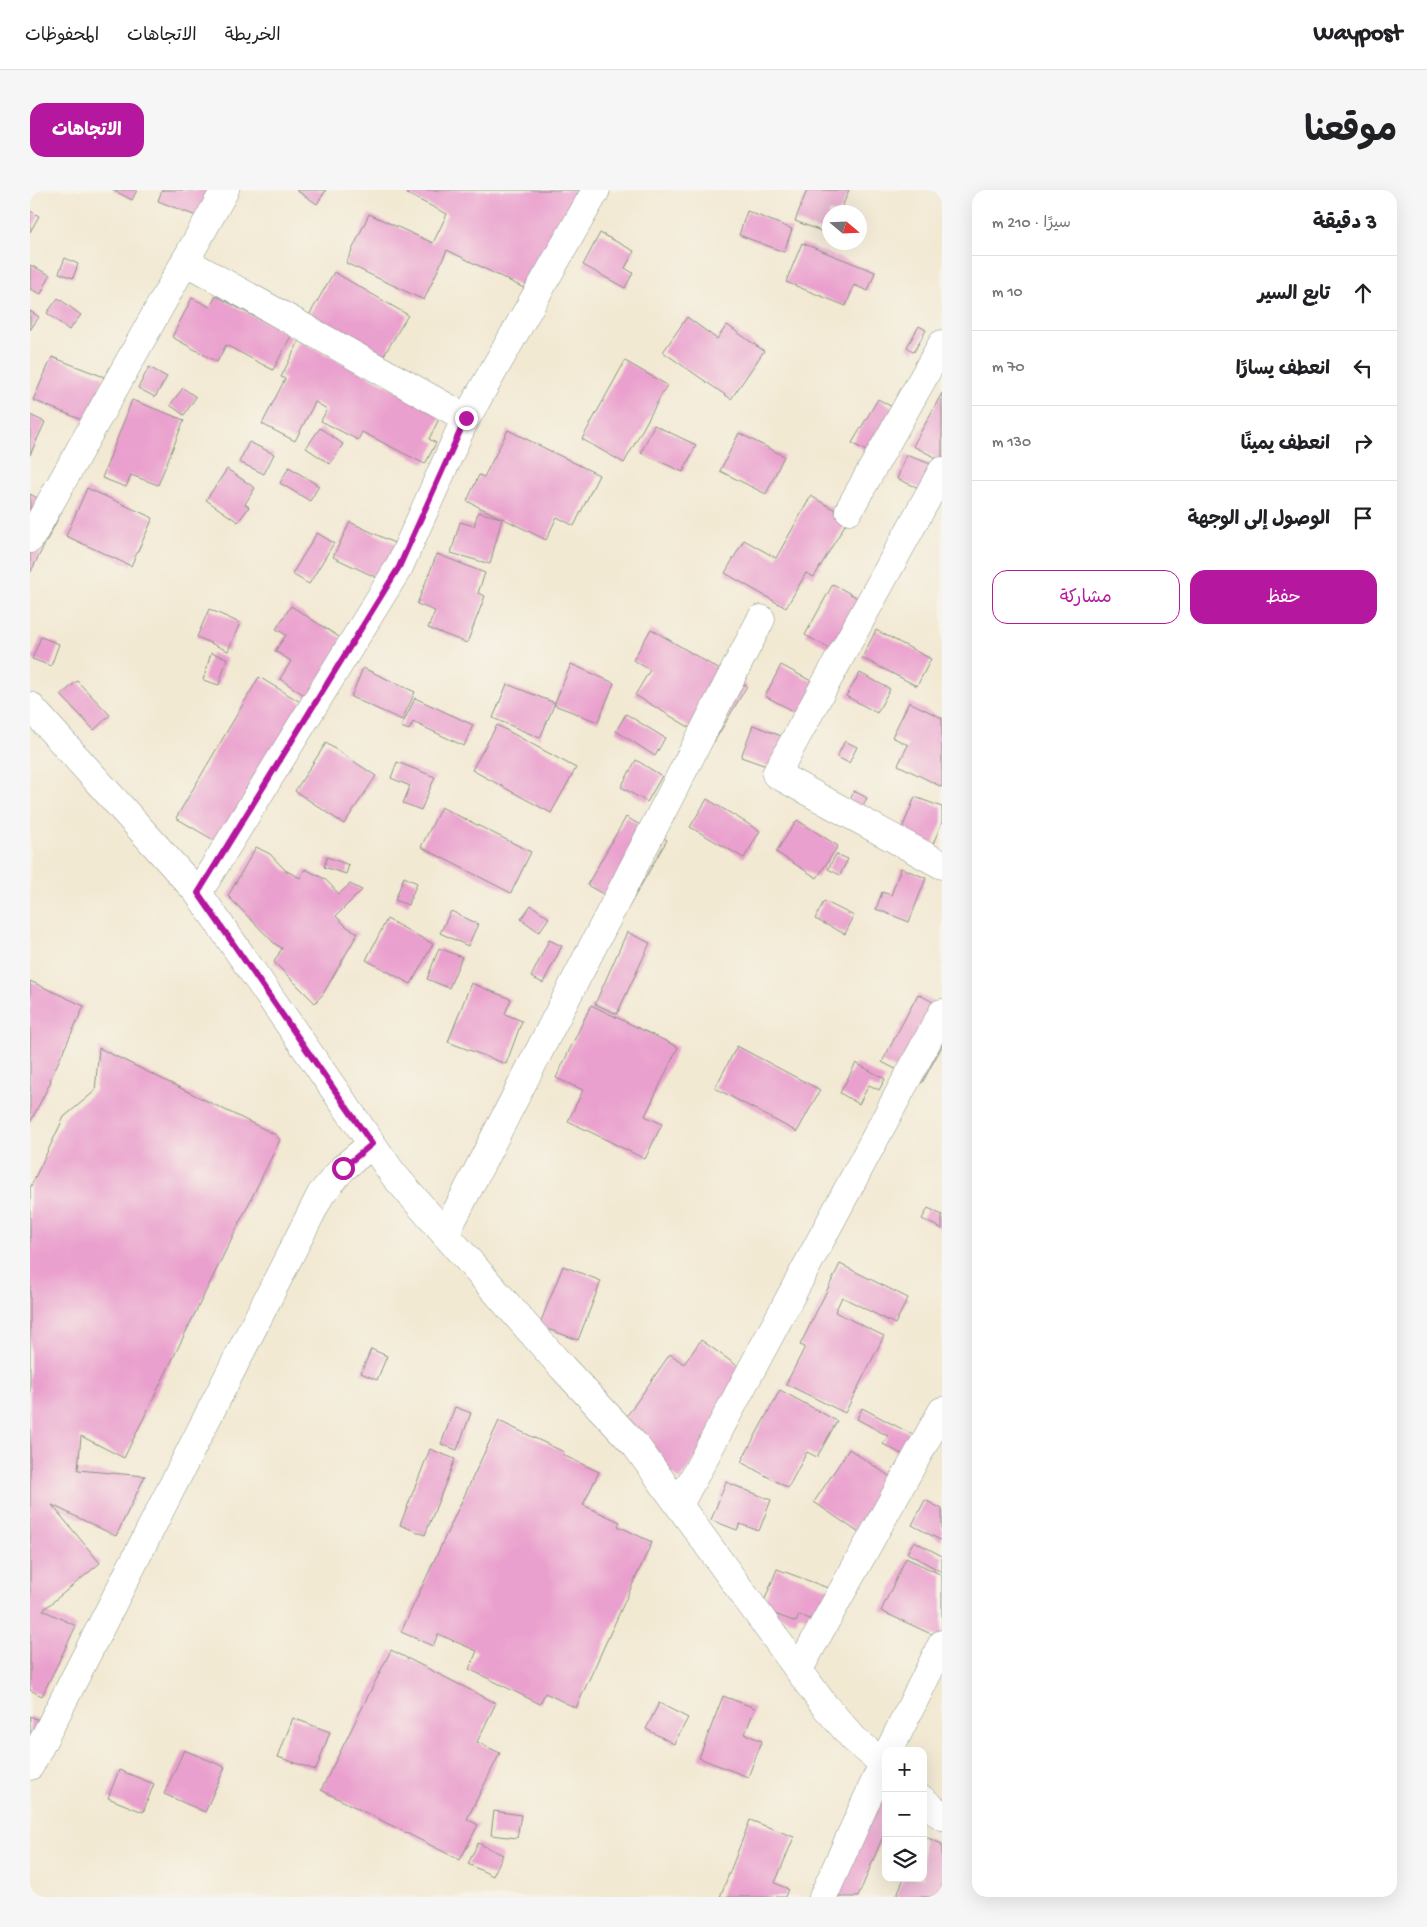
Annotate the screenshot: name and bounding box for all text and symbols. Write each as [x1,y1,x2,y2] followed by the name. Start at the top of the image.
[1314,20,1402,49] text: Waypost
[25,26,99,47] text: المحفوظات
[127,26,197,47] text: الاتجاهات
[225,26,281,47] text: الخريطة
[30,103,144,157] button: الاتجاهات
[1304,113,1397,154] text: موقعنا
[822,205,867,250] north arrow
[1313,212,1377,237] text: 3 دقيقة
[992,215,1071,234] text: سيرًا · 210 m
[1349,279,1377,307] icon: ahead
[992,284,1023,303] text: 10 m
[1258,284,1330,307] text: تابع السير
[1349,354,1377,382] icon: left
[992,359,1025,378] text: 70 m
[1236,359,1330,382] text: انعطف يسارًا
[455,407,478,430] route end
[1349,429,1377,457] icon: right
[992,434,1031,453] text: 130 m
[1241,434,1330,457] text: انعطف يمينًا
[1349,504,1377,532] icon: arrive
[1187,509,1330,532] text: الوصول إلى الوجهة
[992,570,1180,624] button: مشاركة
[1190,570,1377,624] button: حفظ
[332,1157,355,1180] route start
[882,1747,927,1882] map controls
[882,1747,927,1792] button: +
[882,1792,927,1837] button: −
[882,1837,927,1882] button: layers

